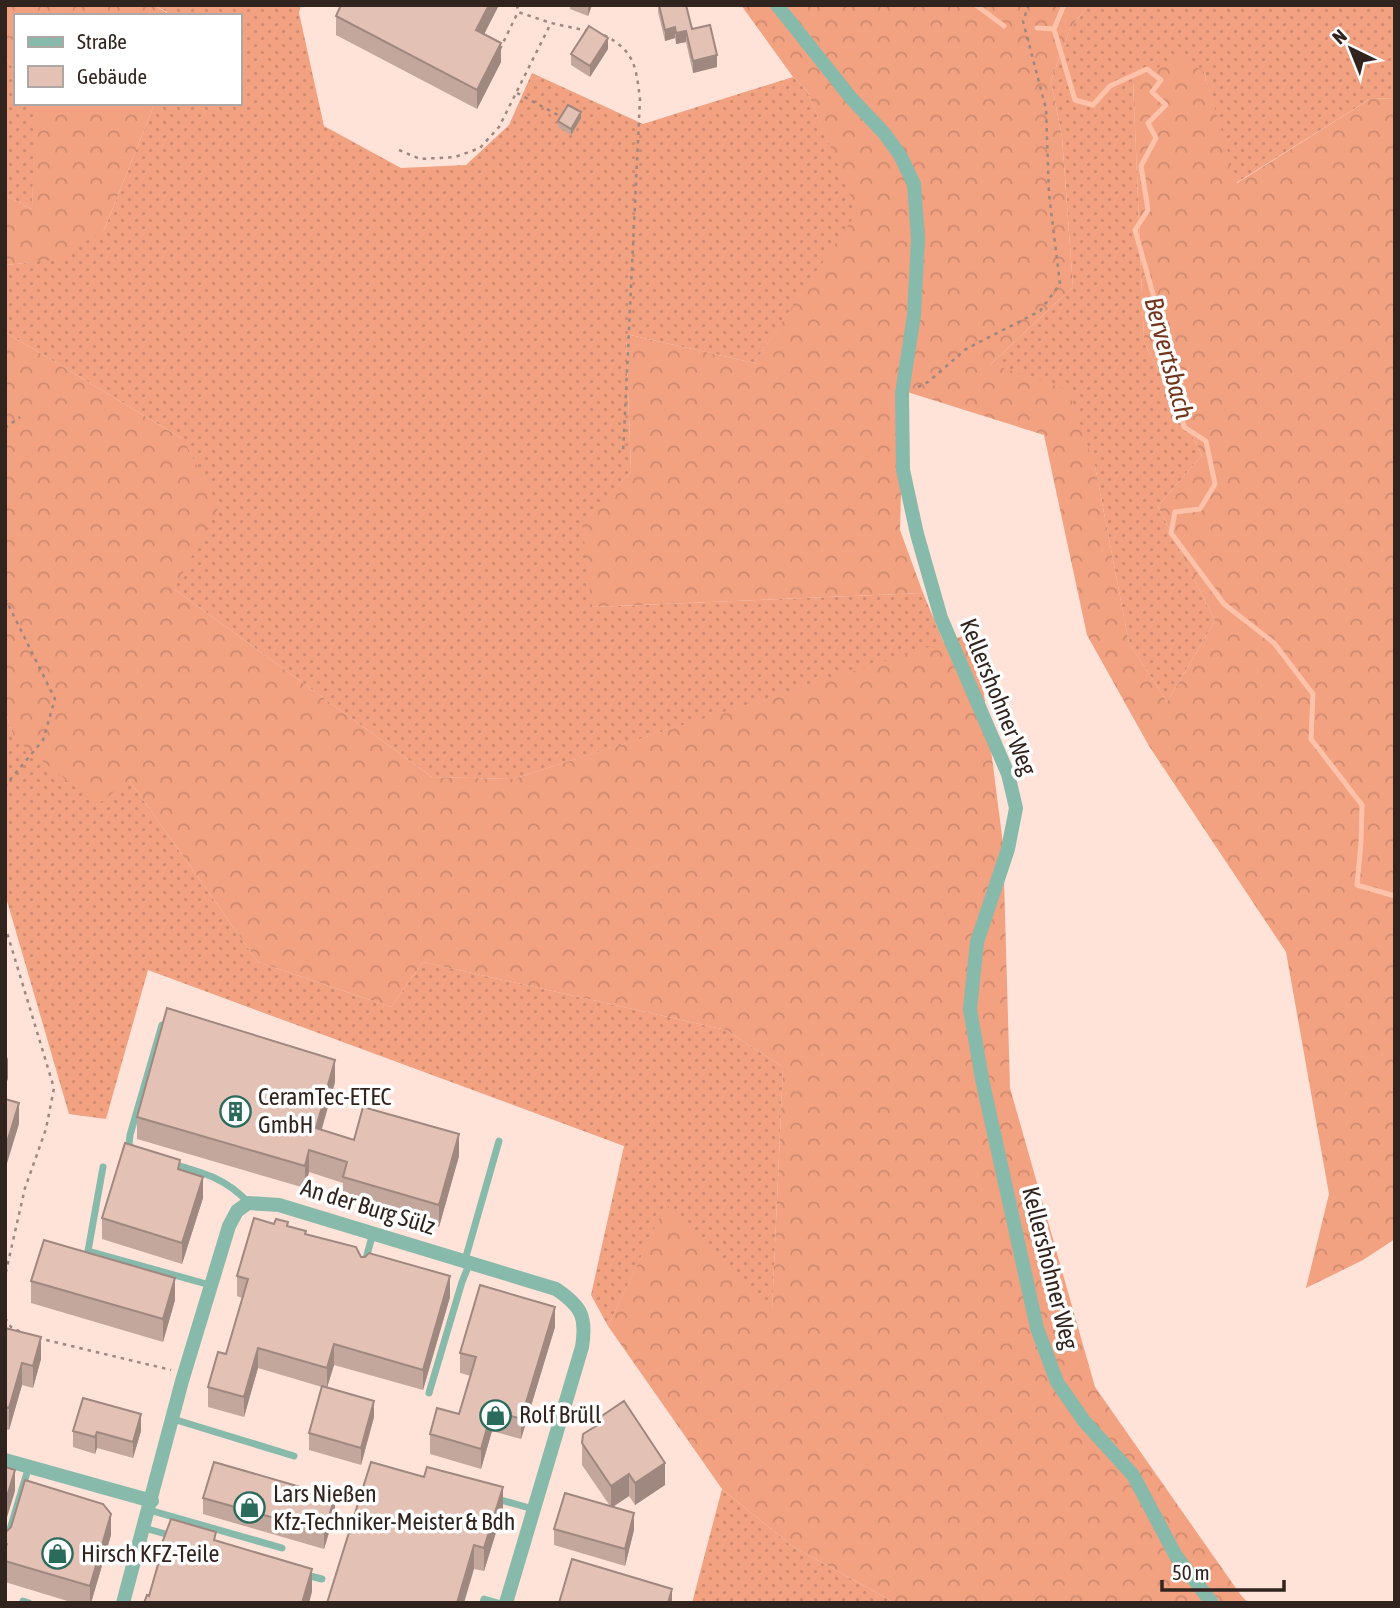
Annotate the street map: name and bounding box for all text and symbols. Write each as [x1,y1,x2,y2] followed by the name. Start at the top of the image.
[14,14,242,105] legend
[1316,14,1386,84] north arrow
[1328,25,1351,48] text: N
[77,29,127,53] text: Straße
[77,64,147,88] text: Gebäude
[1138,294,1200,423] water label: Bervertsbach
[955,615,1042,780] street label: Kellershohner Weg
[258,1083,391,1138] place label: CeramTec-ETEC GmbH
[218,1094,252,1128] building icon: CeramTec-ETEC GmbH
[298,1173,439,1240] street label: An der Burg Sülz
[1017,1184,1084,1353] street label: Kellershohner Weg
[479,1398,513,1432] shop icon: Rolf Brüll
[519,1401,602,1428] place label: Rolf Brüll
[273,1480,516,1535] place label: Lars Nießen Kfz-Techniker-Meister & Bdh
[233,1491,267,1525] shop icon: Lars Nießen Kfz-Techniker-Meister & Bdh
[41,1537,75,1571] shop icon: Hirsch KFZ-Teile
[81,1540,219,1567] place label: Hirsch KFZ-Teile
[1162,1548,1284,1592] scale bar
[1172,1560,1210,1584] text: 50 m

